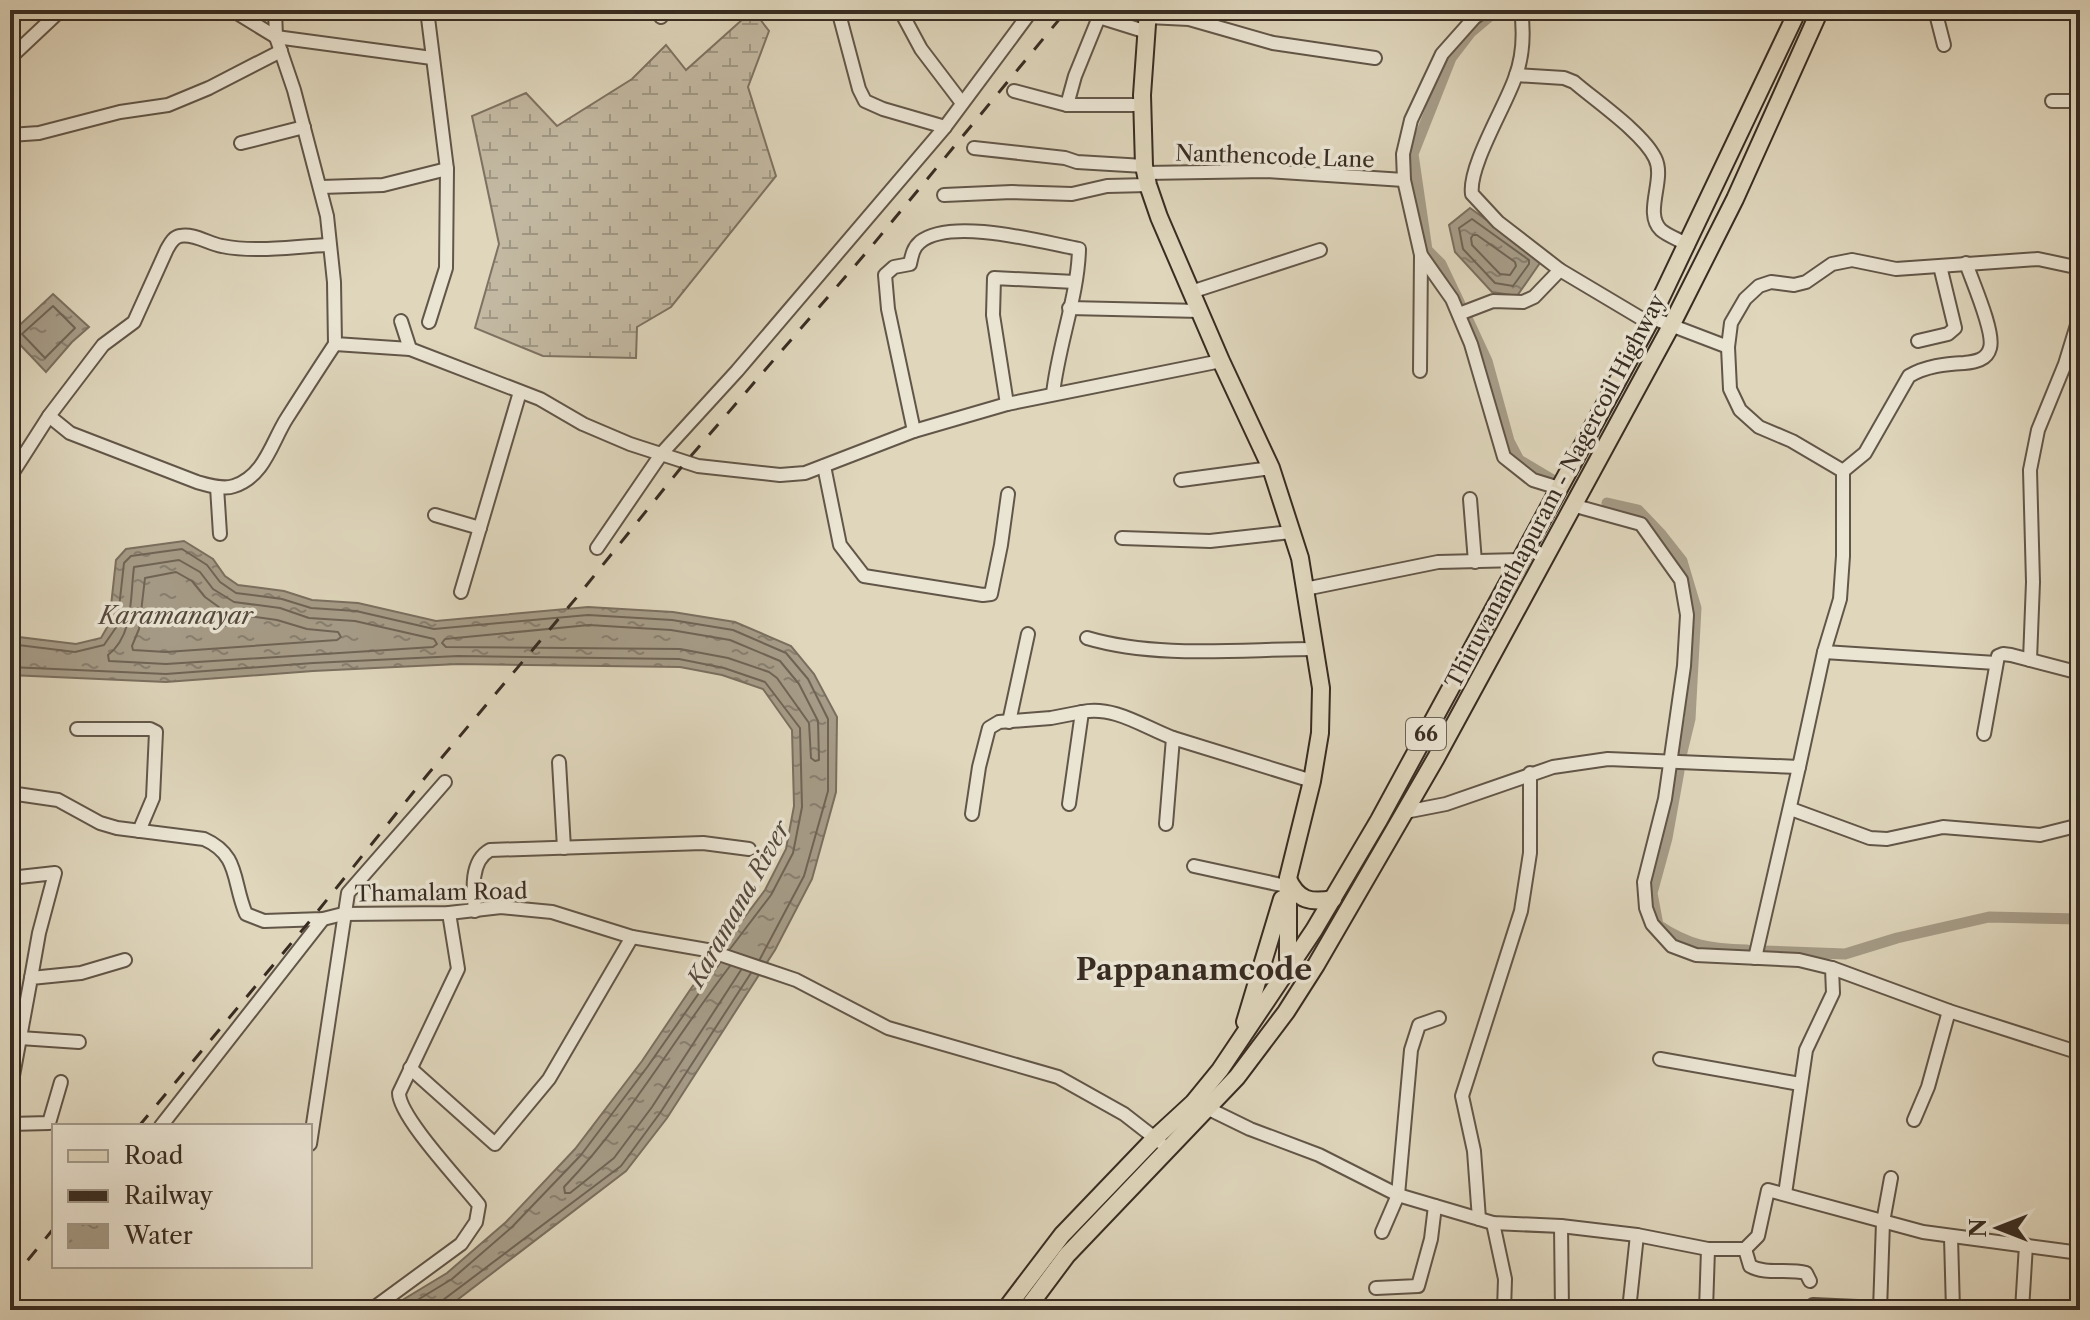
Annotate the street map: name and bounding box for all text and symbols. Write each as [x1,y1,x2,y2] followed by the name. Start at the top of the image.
[1175,140,1375,173] street label: Nanthencode Lane
[1440,289,1672,693] street label: Thiruvananthapuram - Nagercoil Highway
[97,601,255,630] water label: Karamanayar
[1406,718,1446,750] road number: 66
[680,814,797,994] water label: Karamana River
[354,877,528,908] street label: Thamalam Road
[1076,951,1312,988] district label: Pappanamcode
[52,1124,312,1268] legend
[124,1141,184,1170] text: Road
[124,1181,214,1210] text: Railway
[1958,1188,2038,1268] north arrow
[1965,1218,1992,1238] text: N
[123,1221,193,1250] text: Water

